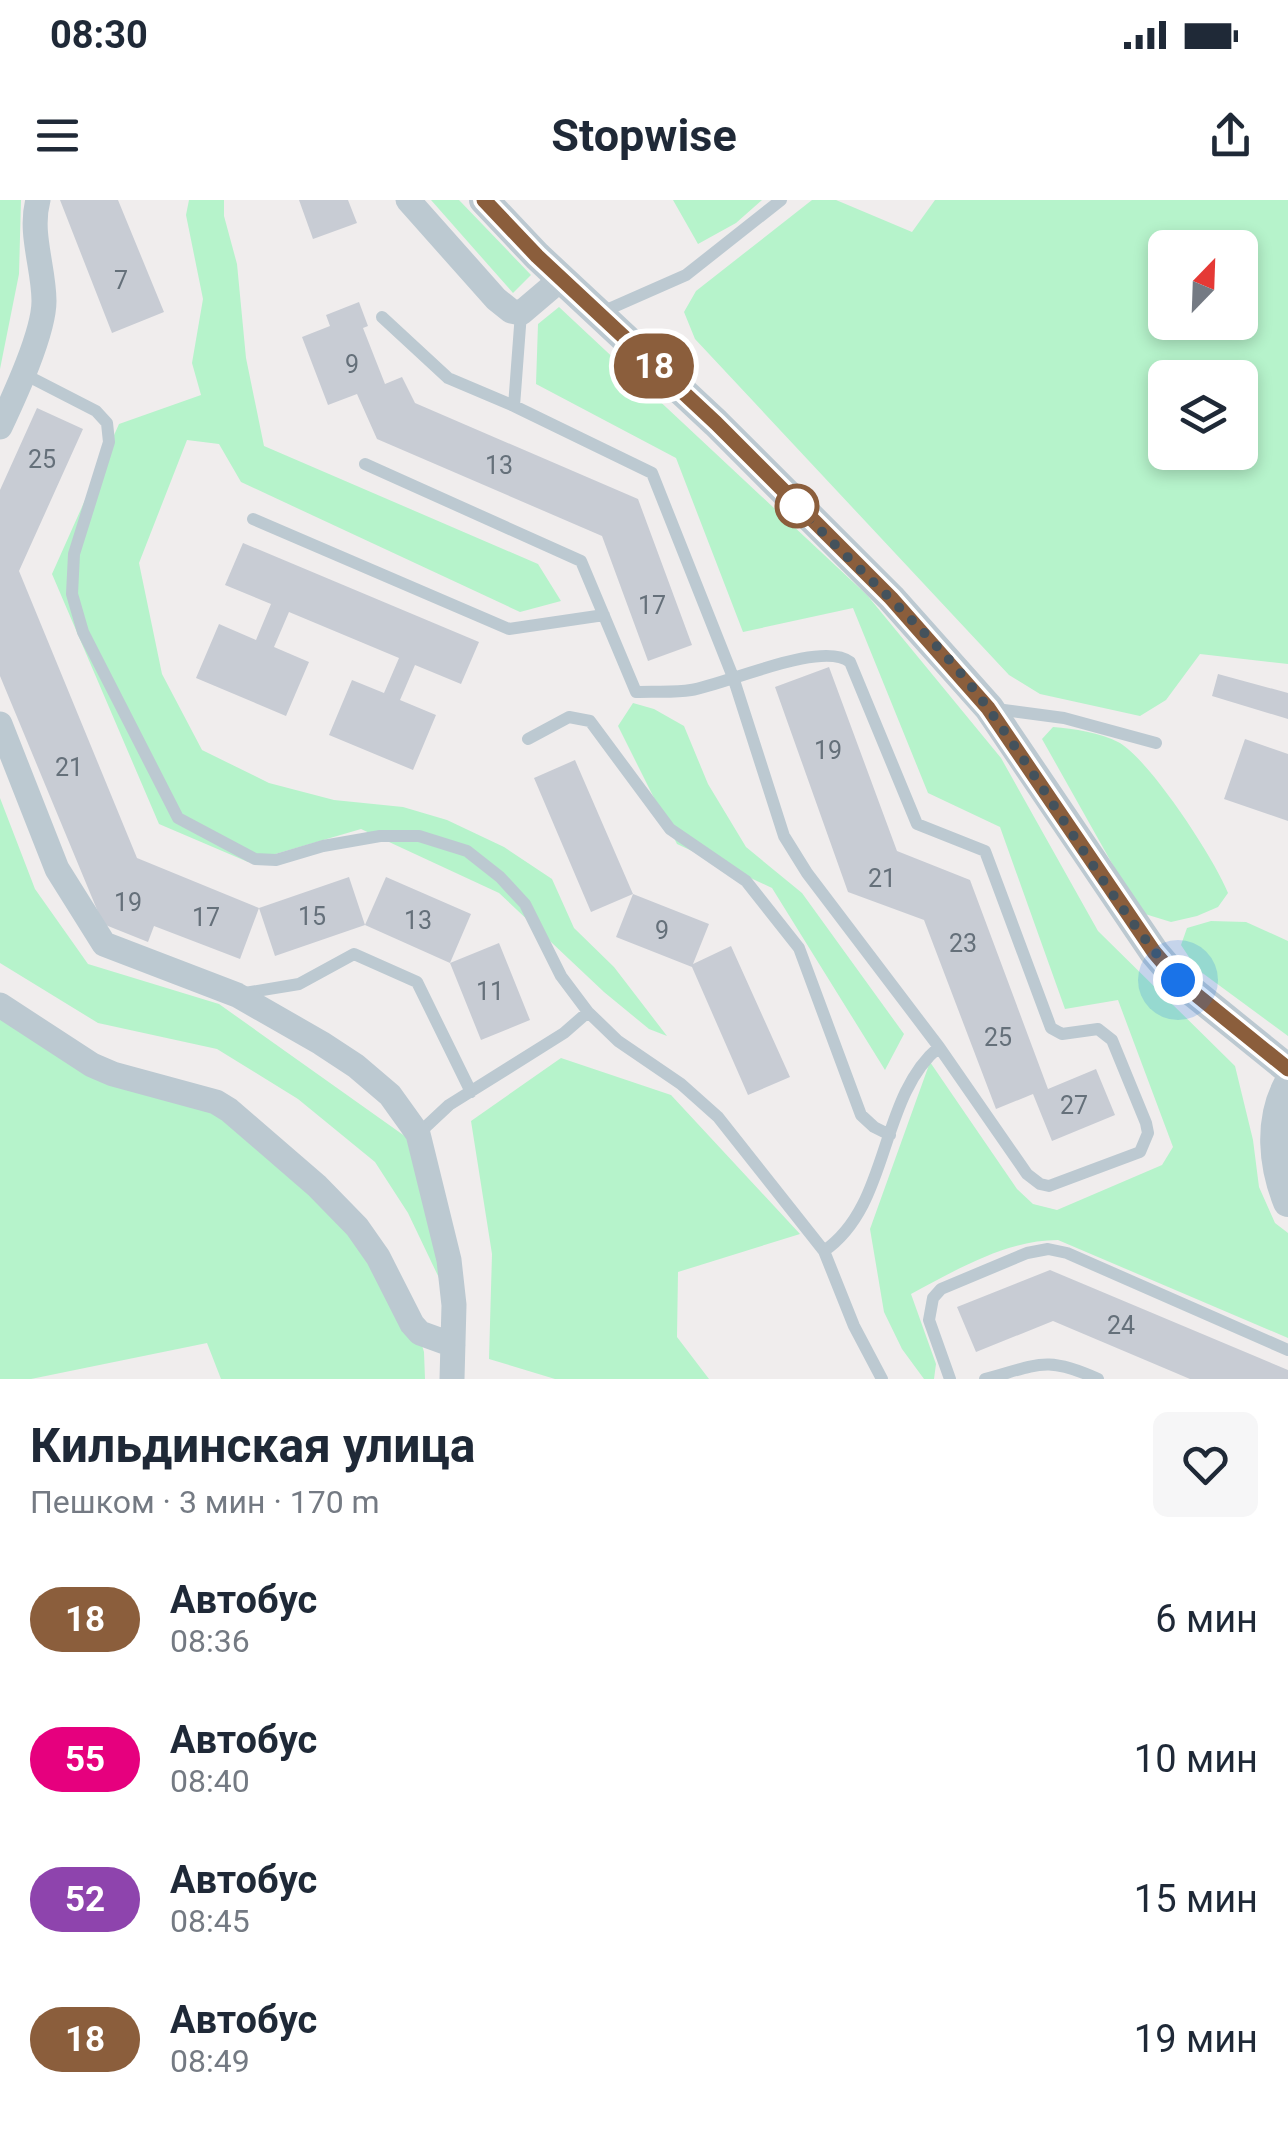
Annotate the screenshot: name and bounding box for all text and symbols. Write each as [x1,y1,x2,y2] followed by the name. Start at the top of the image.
[50,13,148,57] text: 08:30
[30,108,85,163] icon: menu
[1203,108,1258,163] icon: share
[551,109,737,162] text: Stopwise
[1148,230,1258,340] north arrow
[1148,230,1258,470] map controls
[114,266,128,295] house number: 7
[609,334,699,398] line badge: 18
[634,346,674,387] text: 18
[345,350,359,379] house number: 9
[1148,360,1258,470] button: layers
[28,445,56,474] house number: 25
[485,451,513,480] house number: 13
[776,485,818,527] unlabelled marker
[638,591,666,620] house number: 17
[814,736,842,765] house number: 19
[55,753,83,782] house number: 21
[868,864,896,893] house number: 21
[114,888,142,917] house number: 19
[298,902,326,931] house number: 15
[192,903,220,932] house number: 17
[404,906,432,935] house number: 13
[655,916,669,945] house number: 9
[949,929,977,958] house number: 23
[1153,955,1203,1005] your location
[476,977,504,1006] house number: 11
[984,1023,1012,1052] house number: 25
[1060,1091,1088,1120] house number: 27
[1107,1311,1135,1340] house number: 24
[1153,1412,1258,1517] button: heart
[30,1417,475,1474] text: Кильдинская улица
[30,1483,380,1521] text: Пешком · 3 мин · 170 m
[170,1578,317,1622] text: Автобус
[1155,1597,1258,1641] text: 6 мин
[65,1599,105,1640] text: 18
[170,1622,250,1660] text: 08:36
[170,1718,317,1762] text: Автобус
[1134,1737,1258,1781] text: 10 мин
[65,1739,105,1780] text: 55
[170,1762,250,1800] text: 08:40
[170,1858,317,1902] text: Автобус
[1134,1877,1258,1921] text: 15 мин
[65,1879,105,1920] text: 52
[170,1902,250,1940] text: 08:45
[170,1998,317,2042] text: Автобус
[1134,2017,1258,2061] text: 19 мин
[65,2019,105,2060] text: 18
[170,2042,250,2080] text: 08:49

